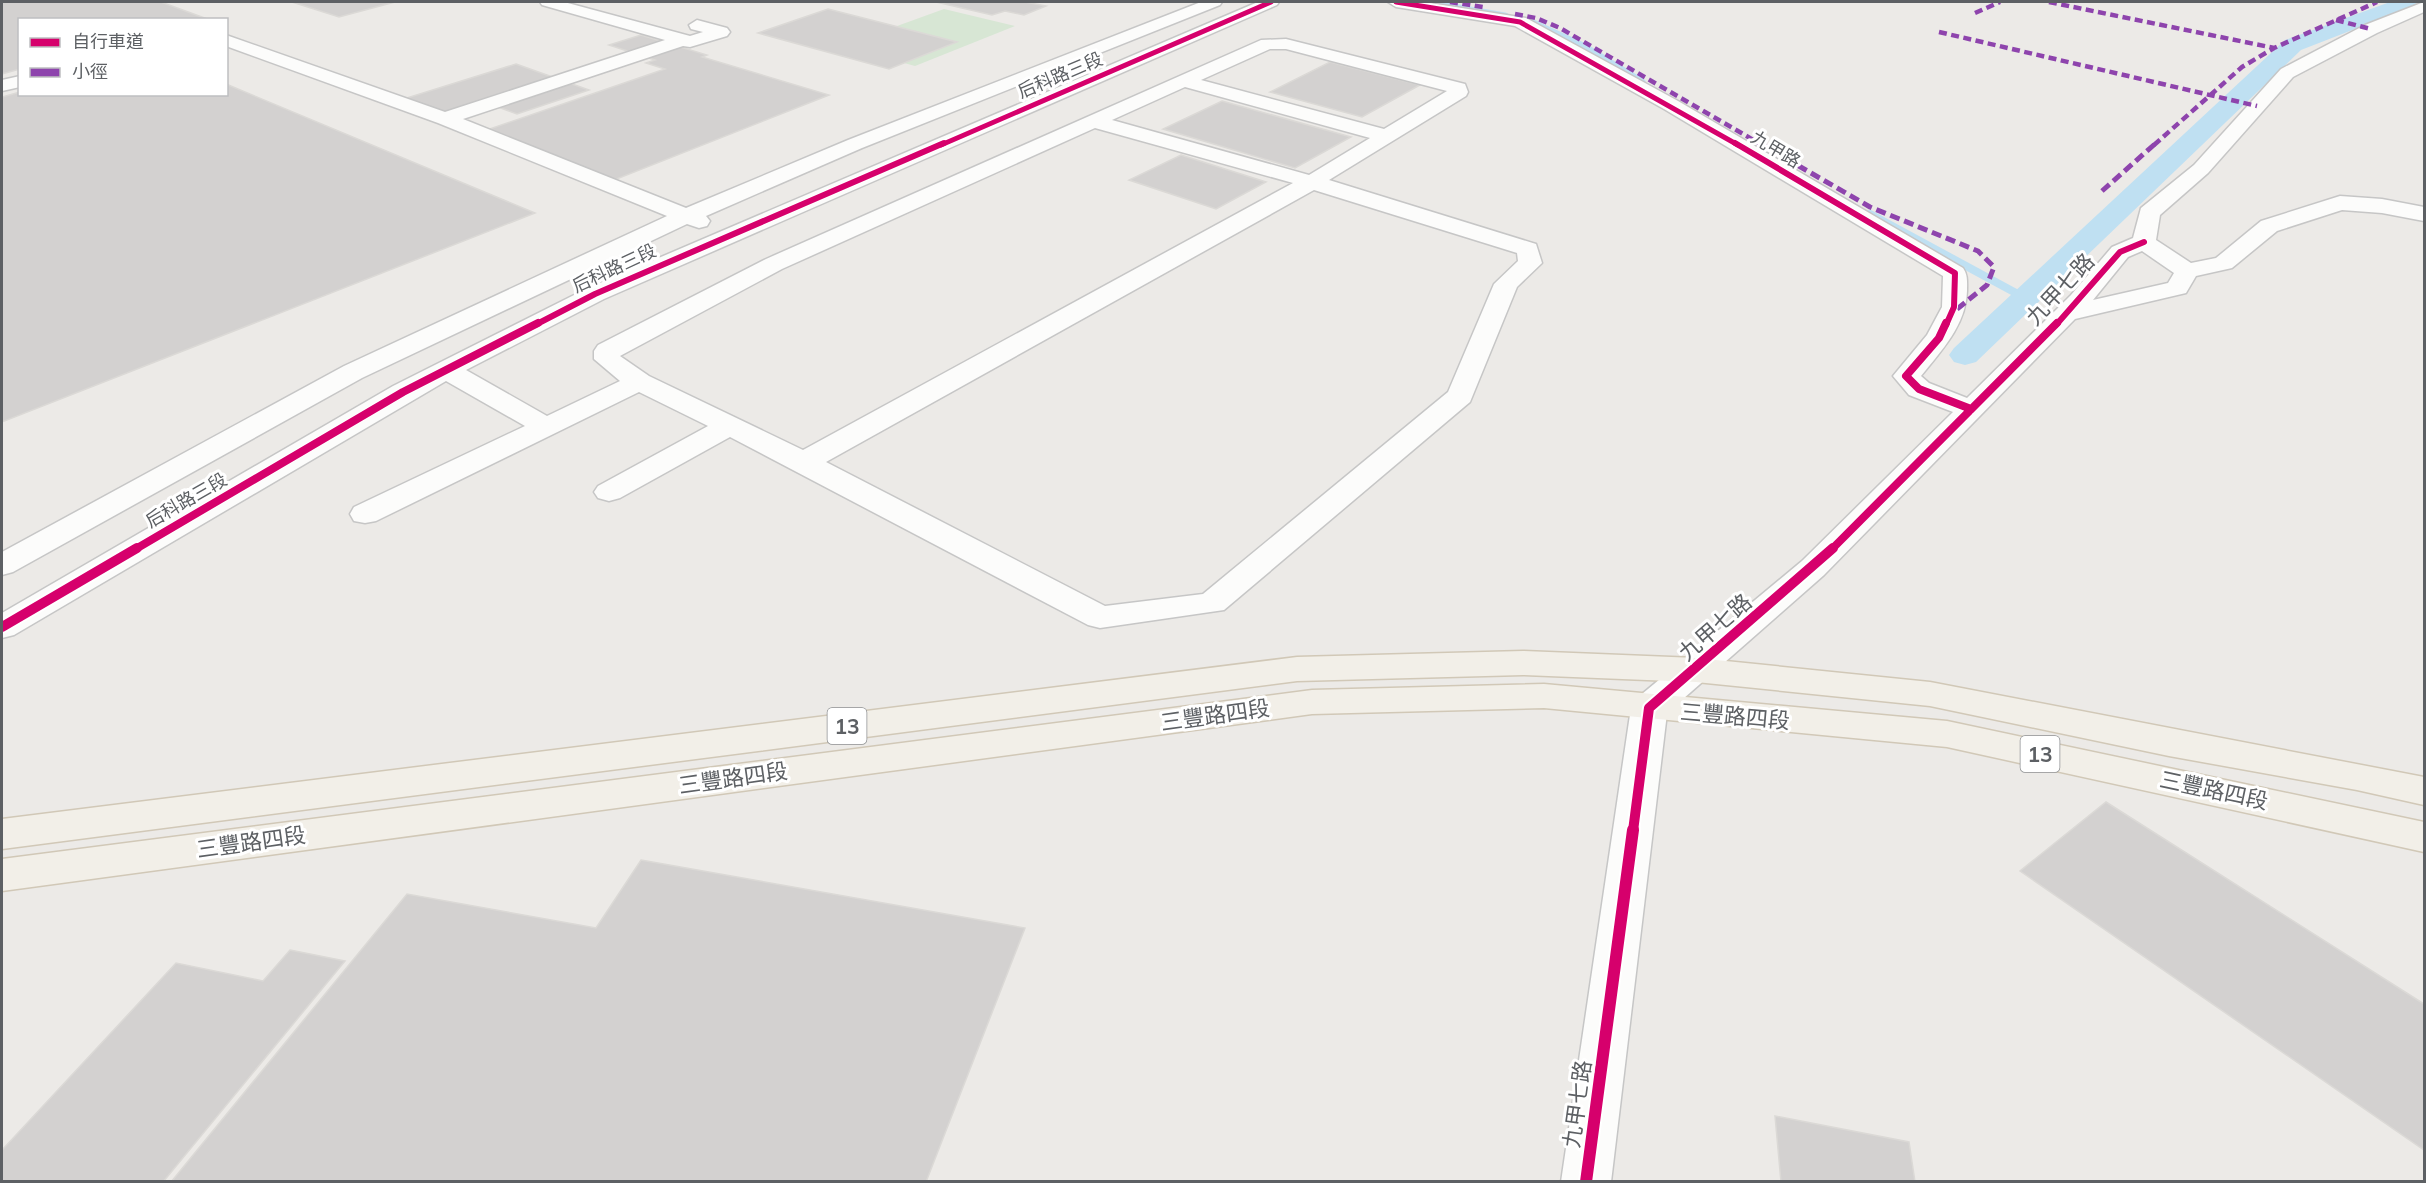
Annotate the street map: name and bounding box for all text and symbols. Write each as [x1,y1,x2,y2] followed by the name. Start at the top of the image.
[18,18,228,96] legend
[72,30,144,53] text: 自行車道
[1014,47,1106,103] street label: 后科路三段
[72,60,108,83] text: 小徑
[1747,125,1805,173] street label: 九甲路
[568,239,660,297] street label: 后科路三段
[2020,247,2100,331] street label: 九甲七路
[141,468,231,532] street label: 后科路三段
[1673,588,1757,666] street label: 九甲七路
[1159,693,1271,737] street label: 三豐路四段
[1679,697,1791,735] street label: 三豐路四段
[828,708,866,744] road number: 13
[2020,736,2060,772] road number: 13
[677,756,789,800] street label: 三豐路四段
[2157,765,2271,815] street label: 三豐路四段
[195,820,307,864] street label: 三豐路四段
[1557,1058,1597,1150] street label: 九甲七路

